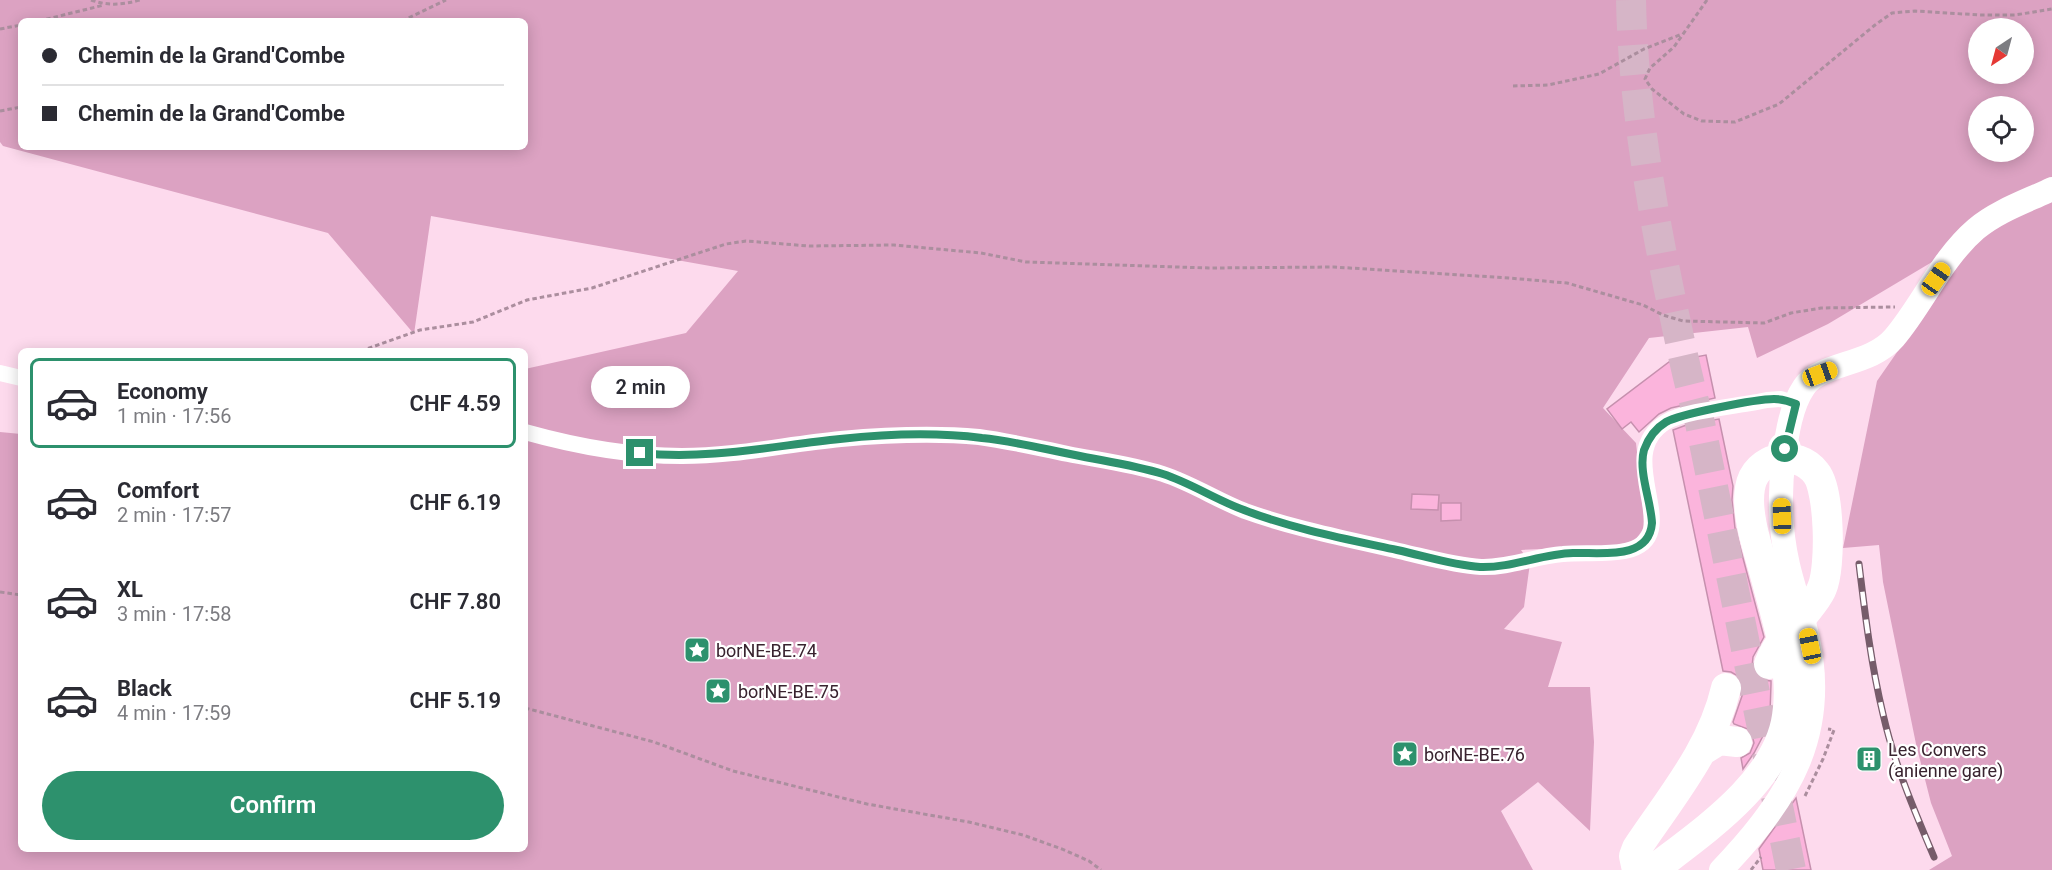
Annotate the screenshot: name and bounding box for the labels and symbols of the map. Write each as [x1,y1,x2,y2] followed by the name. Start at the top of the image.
[1968,18,2034,84] north arrow
[1918,259,1954,299] car
[1800,359,1840,389] car
[590,366,690,408] callout: 2 min
[1771,435,1798,462] route start
[626,439,653,466] route end
[1772,498,1792,534] car
[1797,627,1823,665] car
[682,635,712,665] place icon: borNE-BE.74
[716,640,817,661] place label: borNE-BE.74
[703,676,733,706] place icon: borNE-BE.75
[738,681,839,702] place label: borNE-BE.75
[1390,739,1420,769] place icon: borNE-BE.76
[1888,739,2003,782] place label: Les Convers (anienne gare)
[1424,744,1525,765] place label: borNE-BE.76
[1854,744,1884,774] building icon: Les Convers (anienne gare)

